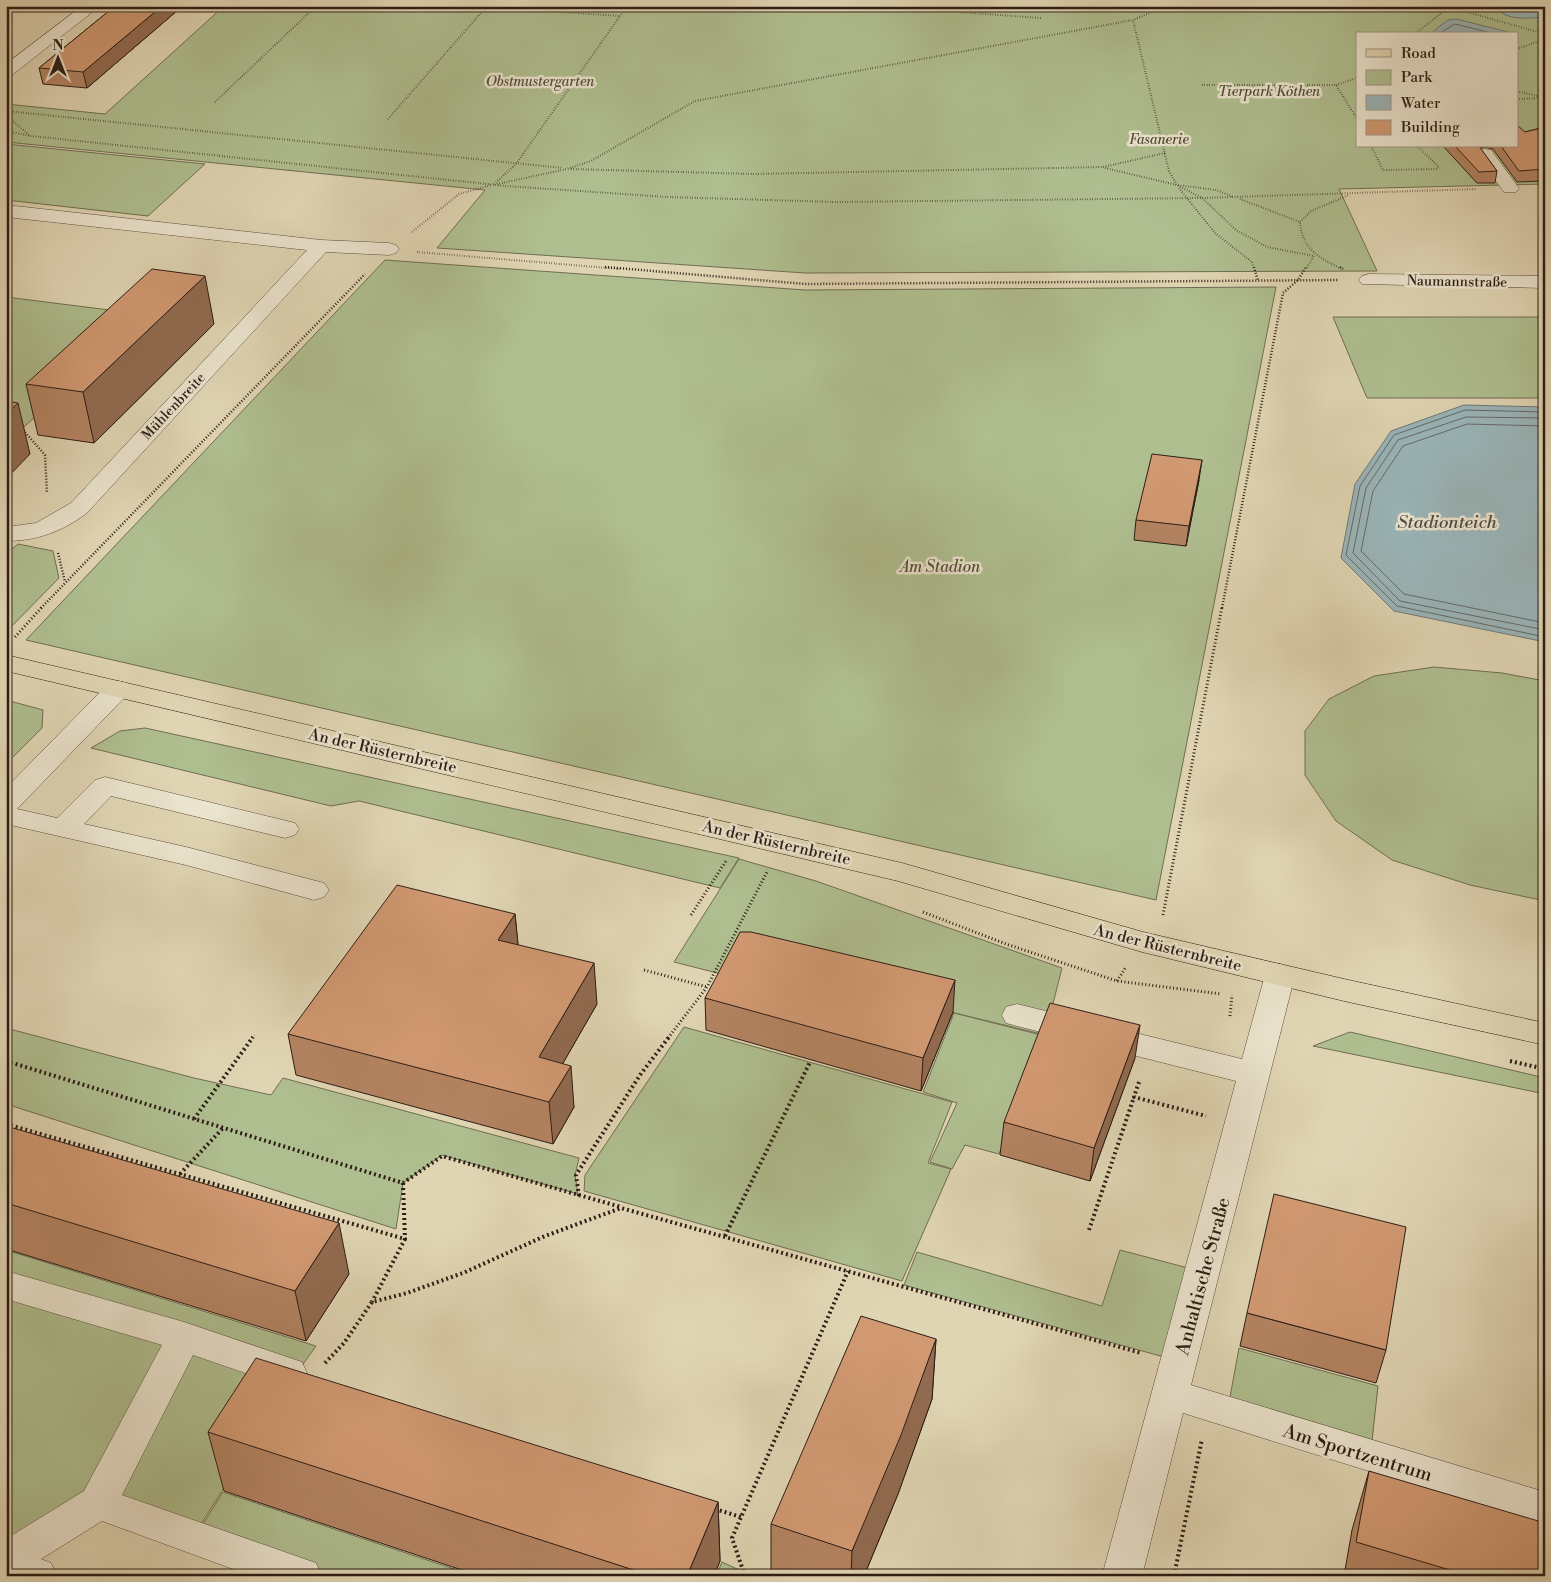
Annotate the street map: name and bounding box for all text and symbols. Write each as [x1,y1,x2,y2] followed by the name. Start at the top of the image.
[32,32,82,82] north arrow
[1356,32,1518,148] legend
[52,37,64,55] text: N
[1401,44,1436,63] text: Road
[1401,68,1433,87] text: Park
[486,73,594,91] park label: Obstmustergarten
[1218,83,1320,101] park label: Tierpark Köthen
[1400,94,1441,113] text: Water
[1400,118,1460,137] text: Building
[1129,131,1189,149] park label: Fasanerie
[1407,272,1507,292] street label: Naumannstraße
[138,369,210,444] street label: Mühlenbreite
[1397,511,1498,534] water label: Stadionteich
[898,557,981,577] park label: Am Stadion
[306,724,459,778] street label: An der Rüsternbreite
[700,816,853,870] street label: An der Rüsternbreite
[1091,920,1244,976] street label: An der Rüsternbreite
[1170,1195,1236,1359] street label: Anhaltische Straße
[1279,1419,1435,1487] street label: Am Sportzentrum

